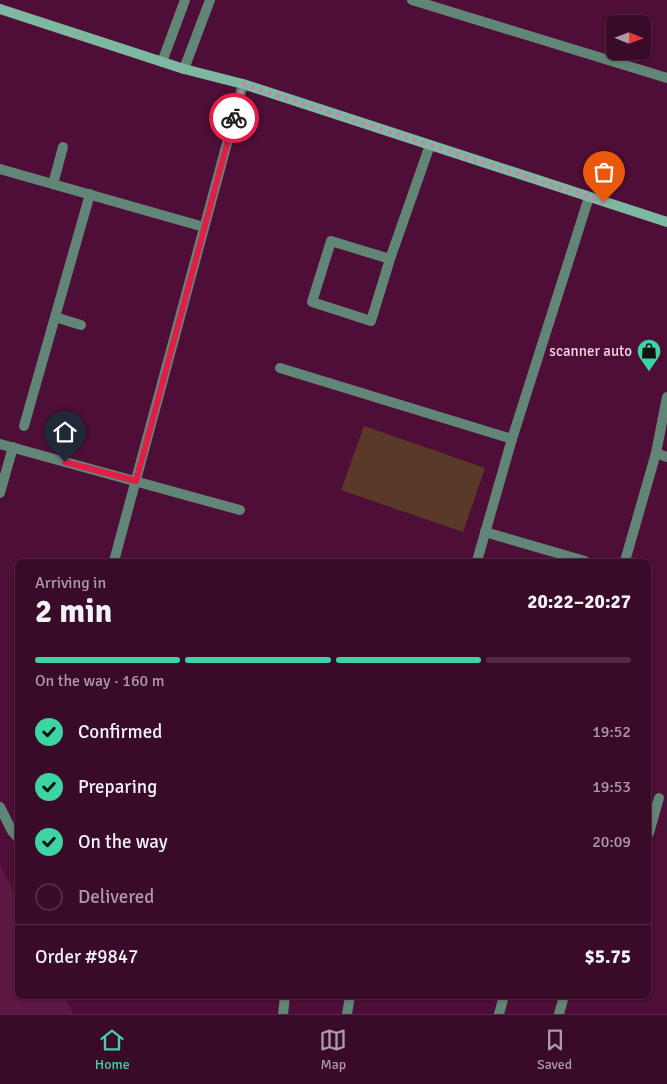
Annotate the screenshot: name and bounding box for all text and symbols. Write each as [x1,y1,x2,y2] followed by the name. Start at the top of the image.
[606,15,651,60] north arrow
[606,15,651,60] map controls
[209,93,259,143] courier
[220,104,248,132] icon: bike
[583,151,625,202] pin
[590,158,618,186] icon: bag
[636,338,662,372] shop icon: scanner auto
[549,342,632,360] place label: scanner auto
[44,411,86,462] pin
[51,418,79,446] icon: home
[35,573,106,593] text: Arriving in
[527,590,631,614] text: 20:22–20:27
[35,592,112,631] text: 2 min
[35,671,165,691] text: On the way · 160 m
[35,718,63,746] icon: check
[78,720,162,744] text: Confirmed
[592,722,631,742] text: 19:52
[35,773,63,801] icon: check
[78,775,157,799] text: Preparing
[592,777,631,797] text: 19:53
[35,828,63,856] icon: check
[78,830,168,854] text: On the way
[592,832,631,852] text: 20:09
[78,885,154,909] text: Delivered
[35,945,138,969] text: Order #9847
[585,945,631,969] text: $5.75
[95,1026,130,1073] tab: Home
[319,1026,347,1073] tab: Map
[537,1026,572,1073] tab: Saved

